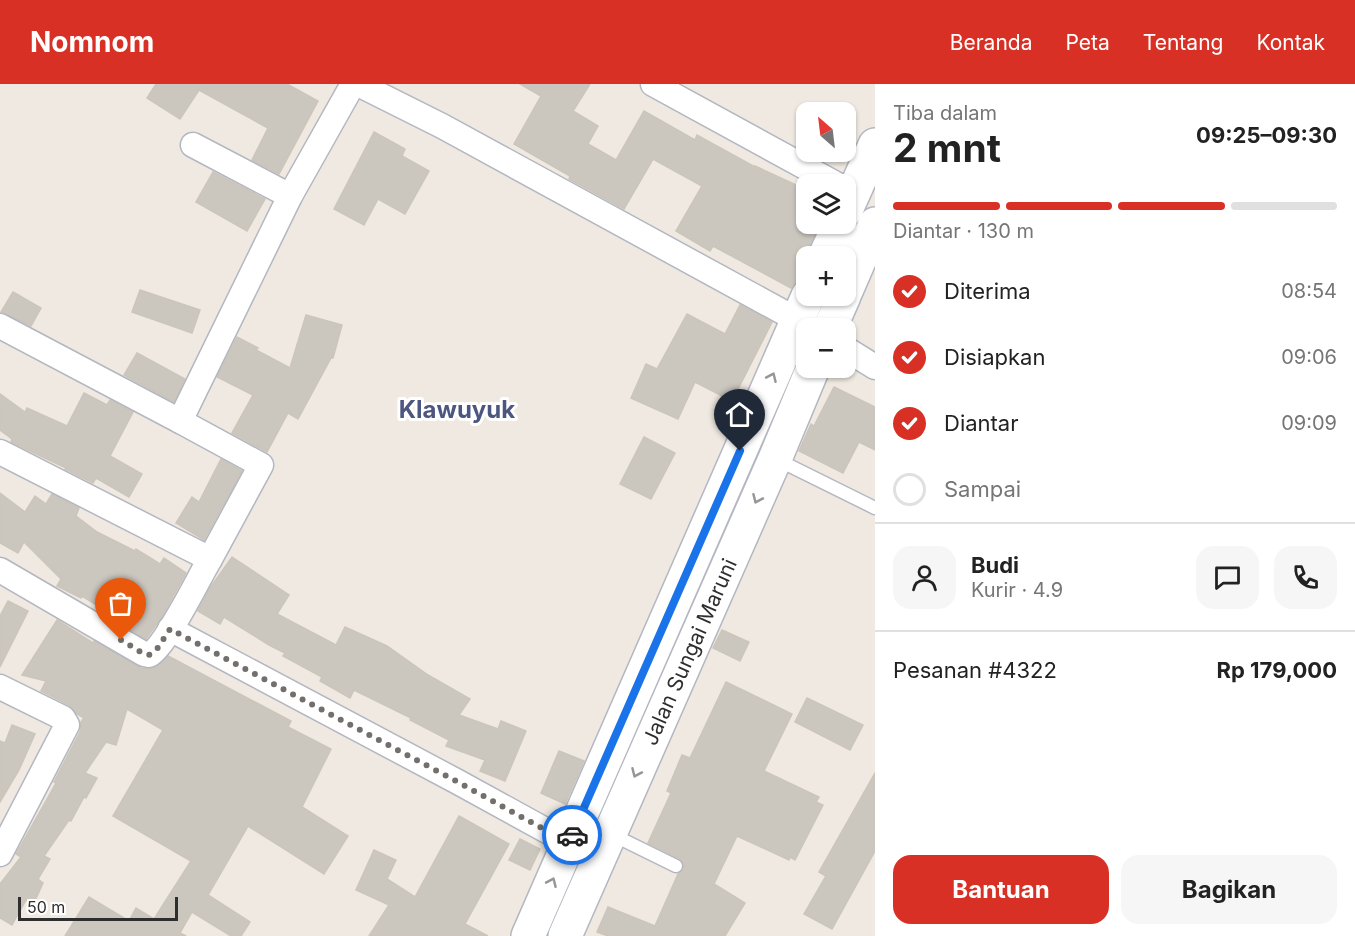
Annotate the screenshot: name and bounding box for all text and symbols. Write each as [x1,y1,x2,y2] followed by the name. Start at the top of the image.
[30,25,154,59] text: Nomnom
[950,30,1032,55] text: Beranda
[1065,30,1110,55] text: Peta
[1143,30,1223,55] text: Tentang
[1256,30,1325,55] text: Kontak
[893,101,997,125] text: Tiba dalam
[796,102,856,162] north arrow
[796,102,856,378] map controls
[1196,122,1337,148] text: 09:25–09:30
[893,124,1001,171] text: 2 mnt
[796,174,856,234] button: layers
[893,219,1034,243] text: Diantar · 130 m
[796,246,856,306] button: +
[893,275,926,308] icon: check
[944,278,1031,304] text: Diterima
[1281,279,1337,303] text: 08:54
[796,318,856,378] button: −
[893,341,926,374] icon: check
[944,344,1045,370] text: Disiapkan
[1281,345,1337,369] text: 09:06
[765,372,777,383] one-way arrow
[714,389,765,451] pin
[399,395,515,424] district label: Klawuyuk
[723,398,756,431] icon: home
[893,407,926,440] icon: check
[944,410,1019,436] text: Diantar
[1281,411,1337,435] text: 09:09
[944,476,1021,502] text: Sampai
[753,492,765,503] one-way arrow
[893,546,956,609] button: person
[1196,546,1259,609] button: chat
[1274,546,1337,609] button: phone
[971,552,1019,578] text: Budi
[637,555,742,749] street label: Jalan Sungai Maruni
[95,578,146,640] pin
[971,578,1063,602] text: Kurir · 4.9
[104,587,137,620] icon: bag
[893,657,1057,683] text: Pesanan #4322
[1217,657,1337,683] text: Rp 179,000
[631,767,643,778] one-way arrow
[542,805,602,865] courier
[556,819,589,852] icon: car
[893,855,1109,924] button: Bantuan
[1121,855,1337,924] button: Bagikan
[544,878,556,889] one-way arrow
[18,894,178,922] scale bar
[27,897,65,917] text: 50 m

